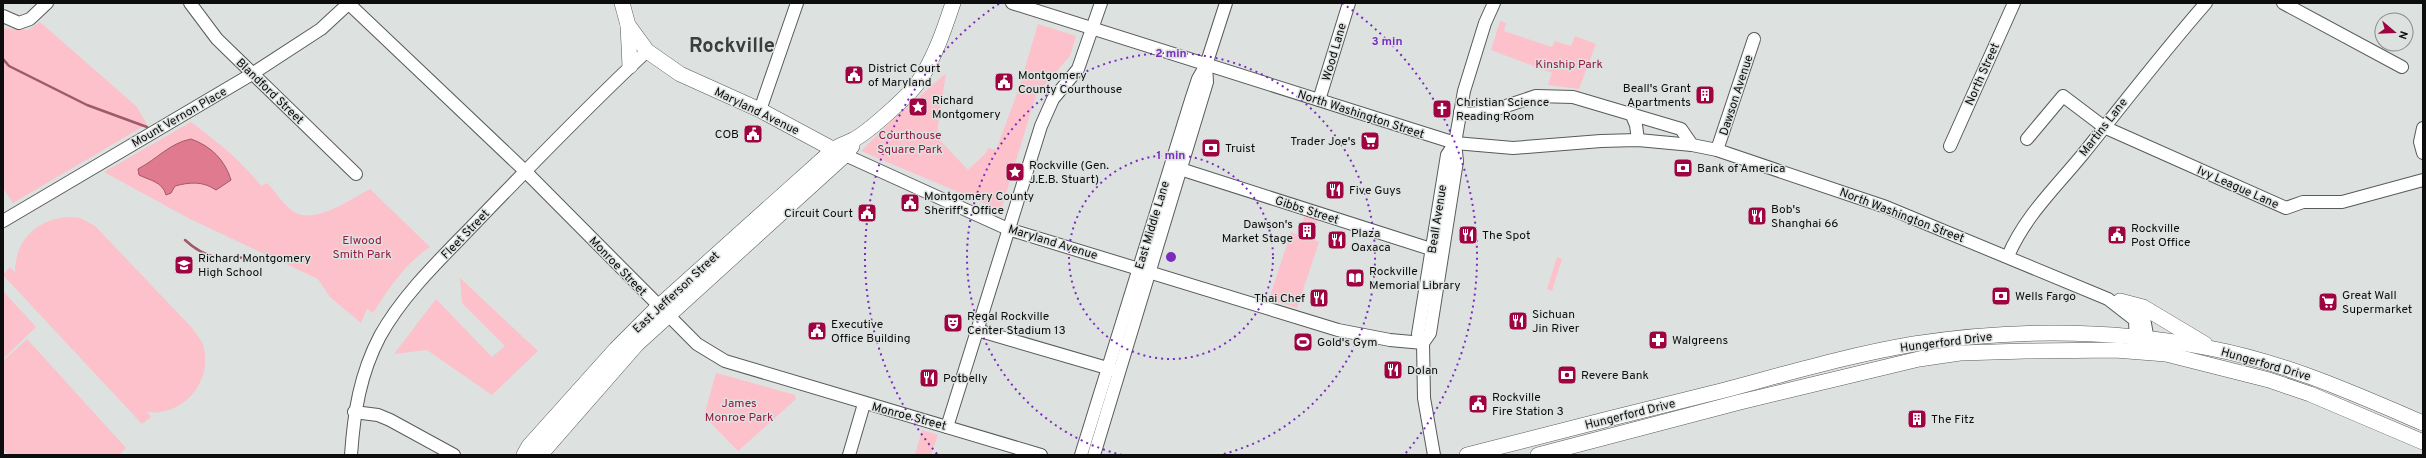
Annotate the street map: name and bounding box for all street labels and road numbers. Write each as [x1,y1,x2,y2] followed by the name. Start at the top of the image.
[1319,21,1351,83] street label: Wood Lane
[1962,41,2004,108] street label: North Street
[1716,53,1758,138] street label: Dawson Avenue
[232,55,307,128] street label: Blandford Street
[129,84,230,152] street label: Mount Vernon Place
[711,84,802,139] street label: Maryland Avenue
[1295,87,1426,143] street label: North Washington Street
[2076,95,2132,160] street label: Martins Lane
[2194,163,2281,213] street label: Ivy League Lane
[1132,179,1174,271] street label: East Middle Lane
[1425,184,1451,255] street label: Beall Avenue
[1837,185,1966,247] street label: North Washington Street
[1273,193,1341,229] street label: Gibbs Street
[438,206,493,263] street label: Fleet Street
[1006,222,1099,264] street label: Maryland Avenue
[585,234,650,300] street label: Monroe Street
[630,248,724,337] street label: East Jefferson Street
[1899,329,1993,357] street label: Hungerford Drive
[2219,344,2313,385] street label: Hungerford Drive
[1583,396,1677,434] street label: Hungerford Drive
[870,399,948,435] street label: Monroe Street

